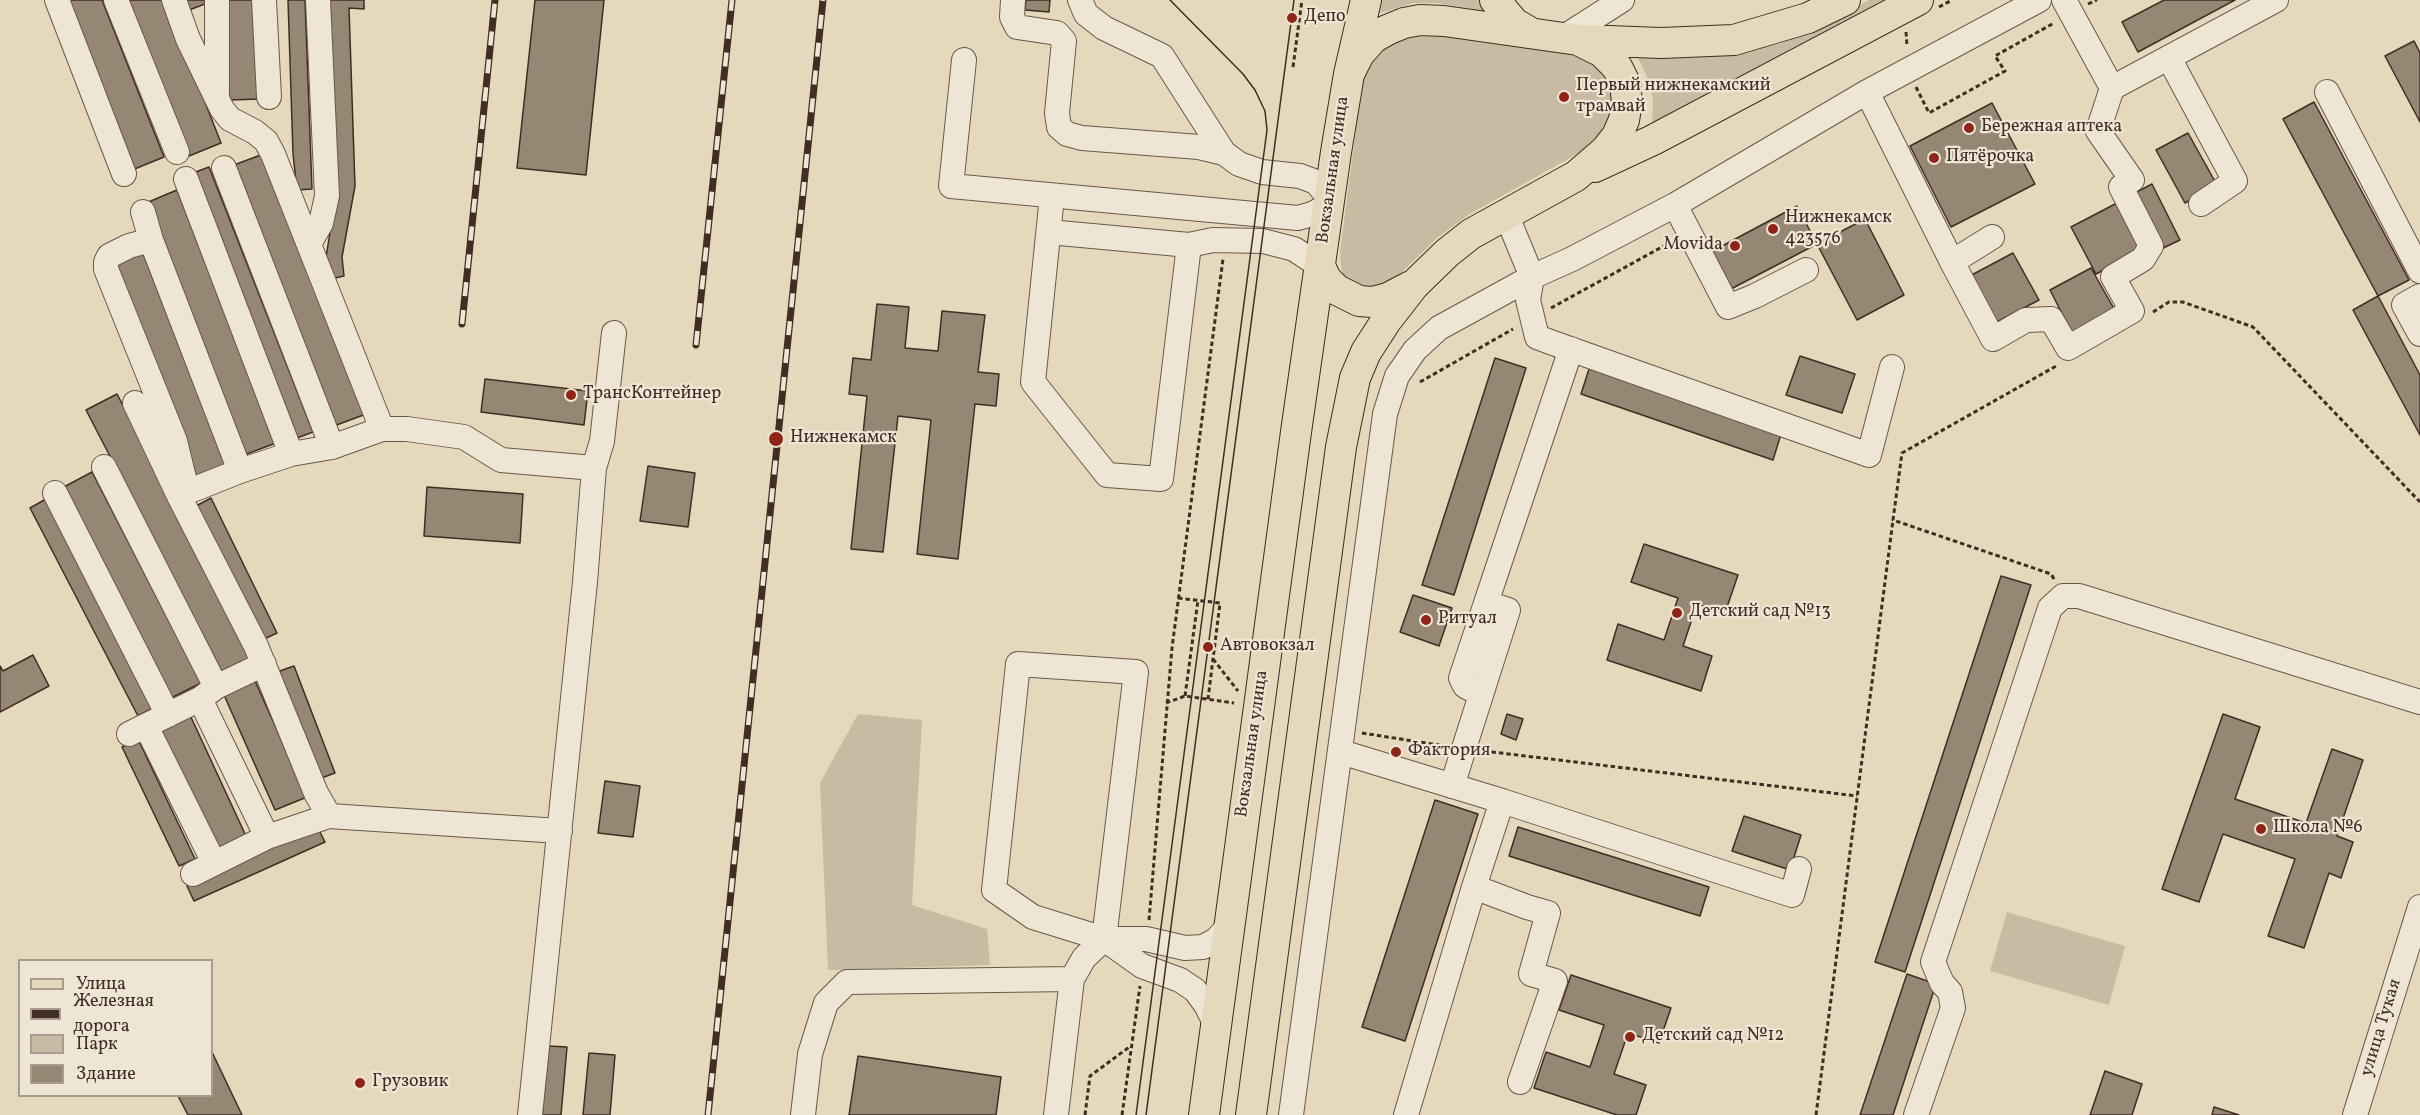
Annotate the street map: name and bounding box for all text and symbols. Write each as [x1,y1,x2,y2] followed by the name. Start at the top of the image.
[1304,7,1346,29] place label: Депо
[1285,11,1299,25] marker: Депо
[1576,76,1771,118] place label: Первый нижнекамский трамвай
[1557,90,1571,104] marker: Первый нижнекамский трамвай
[1313,95,1355,245] street label: Вокзальная улица
[1981,117,2122,139] place label: Бережная аптека
[1962,121,1976,135] marker: Бережная аптека
[1946,147,2034,169] place label: Пятёрочка
[1927,151,1941,165] marker: Пятёрочка
[1785,208,1892,250] place label: Нижнекамск 423576
[1766,222,1780,236] marker: Нижнекамск 423576
[1663,235,1723,257] place label: Movida
[1728,239,1742,253] marker: Movida
[583,384,721,406] place label: ТрансКонтейнер
[564,388,578,402] marker: ТрансКонтейнер
[790,428,897,450] place label: Нижнекамск
[767,430,785,448] marker: Нижнекамск
[1689,602,1831,624] place label: Детский сад №13
[1670,606,1684,620] marker: Детский сад №13
[1438,609,1497,631] place label: Ритуал
[1419,613,1433,627] marker: Ритуал
[1220,636,1315,658] place label: Автовокзал
[1201,640,1215,654] marker: Автовокзал
[1232,669,1274,819] street label: Вокзальная улица
[1408,741,1490,763] place label: Фактория
[1389,745,1403,759] marker: Фактория
[2273,818,2363,840] place label: Школа №6
[2254,822,2268,836] marker: Школа №6
[18,959,213,1097] legend
[76,972,126,997] text: Улица
[2357,977,2407,1079] street label: улица Тукая
[73,989,154,1039] text: Железная дорога
[1642,1026,1784,1048] place label: Детский сад №12
[1623,1030,1637,1044] marker: Детский сад №12
[76,1032,118,1057] text: Парк
[76,1062,136,1087] text: Здание
[372,1072,448,1094] place label: Грузовик
[353,1076,367,1090] marker: Грузовик

